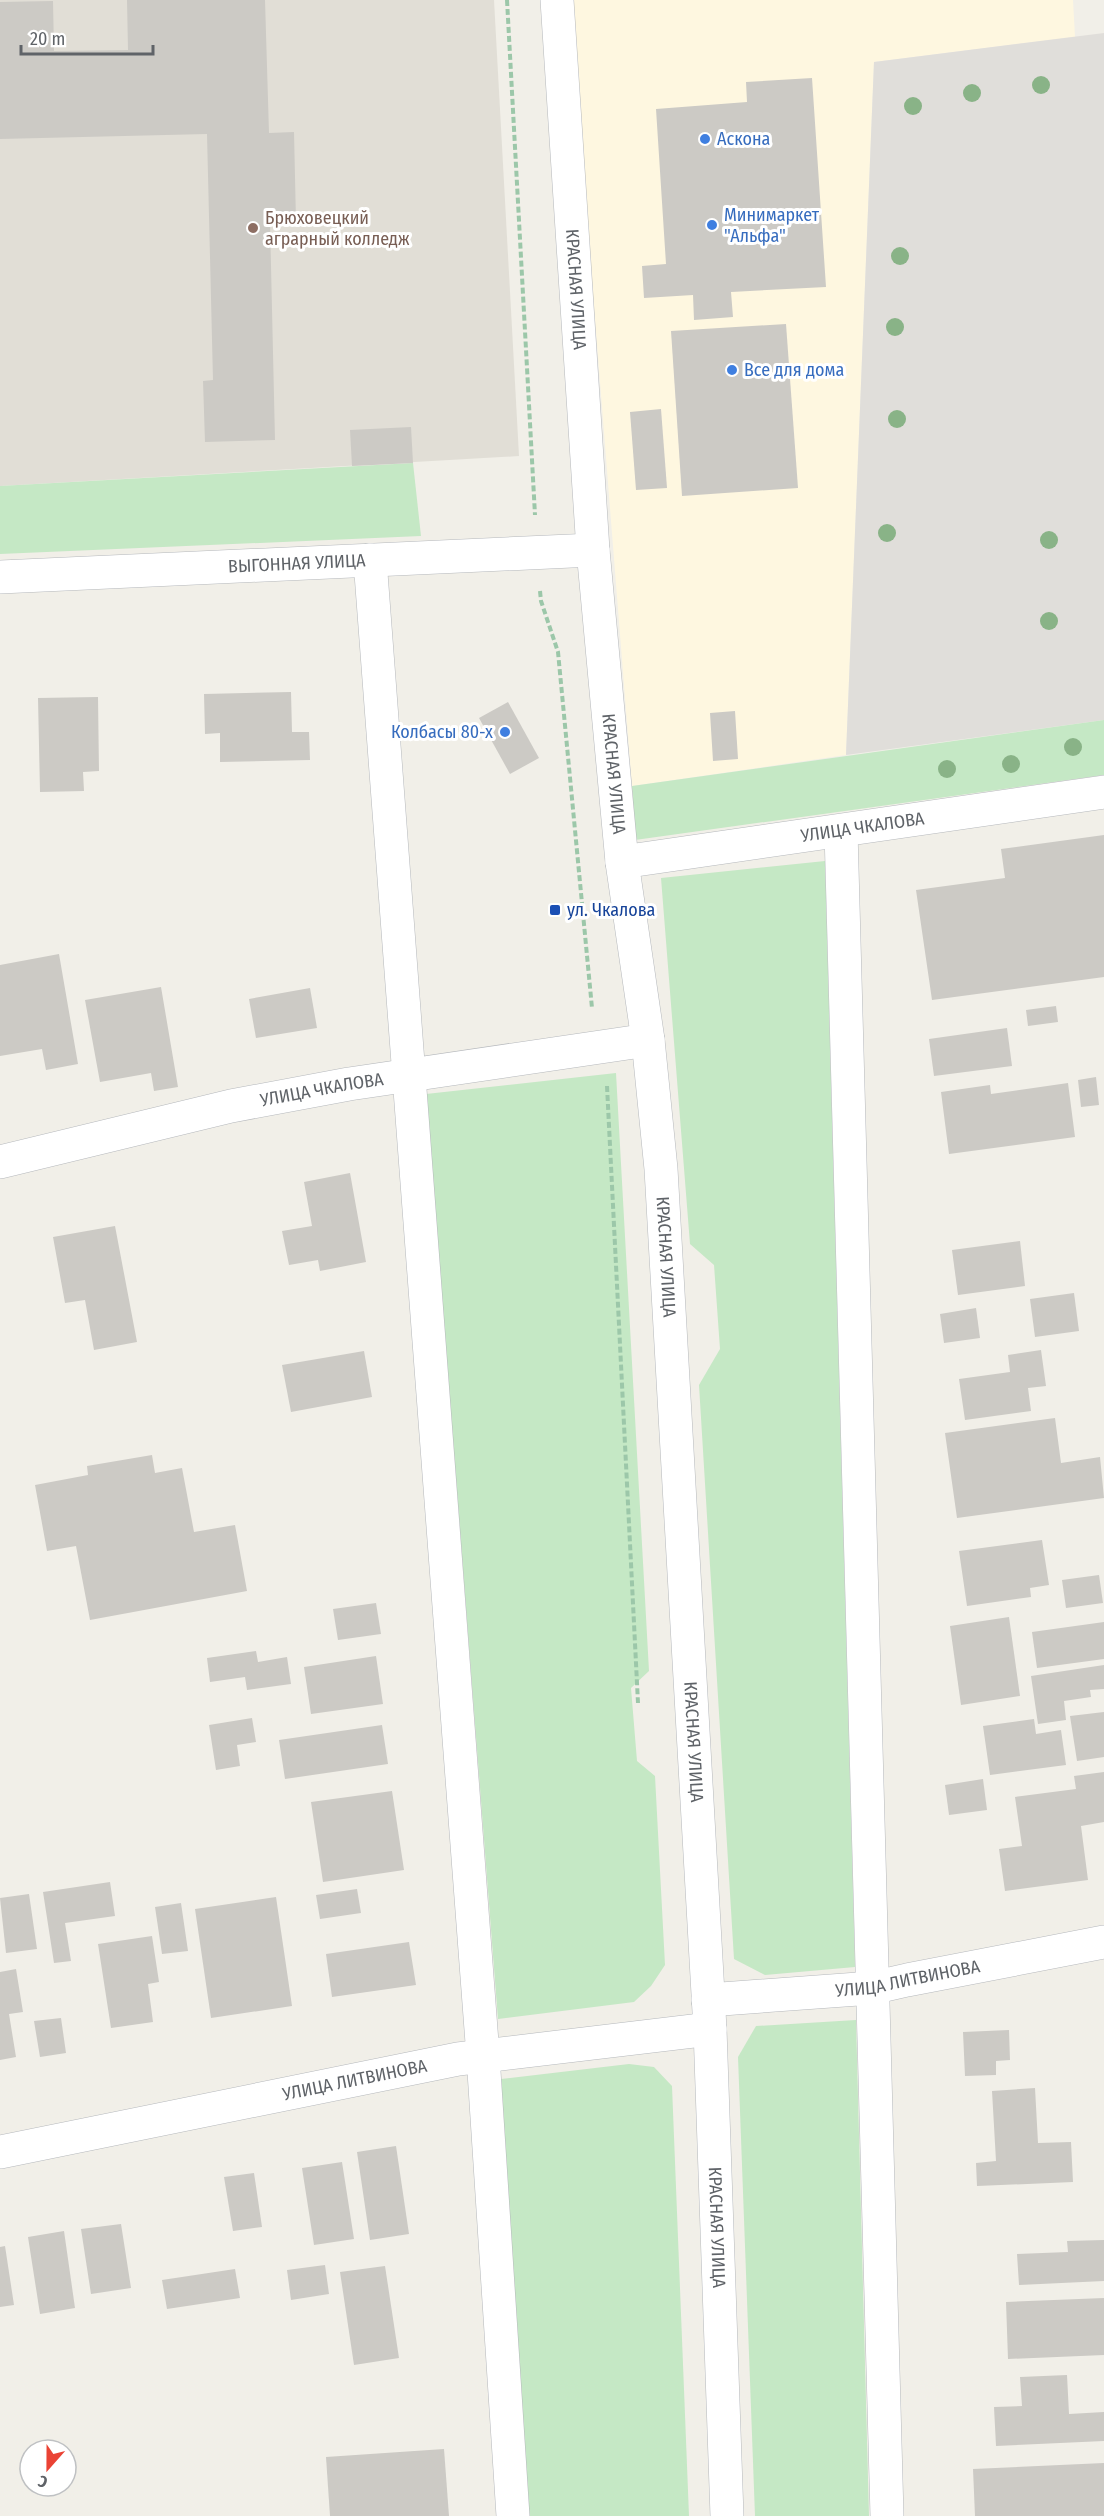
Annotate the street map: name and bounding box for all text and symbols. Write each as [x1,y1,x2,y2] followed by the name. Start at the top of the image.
[21,18,153,56] scale bar
[30,28,65,50] text: 20 m
[717,128,771,150] place label: Аскона
[698,132,712,146] marker: Аскона
[724,204,820,247] place label: Минимаркет "Альфа"
[265,207,410,250] place label: Брюховецкий аграрный колледж
[705,218,719,232] marker: Минимаркет "Альфа"
[246,221,260,235] marker: Брюховецкий аграрный колледж
[561,228,591,351] street label: КРАСНАЯ УЛИЦА
[744,359,844,381] place label: Все для дома
[725,363,739,377] marker: Все для дома
[228,549,366,578] street label: ВЫГОННАЯ УЛИЦА
[597,713,630,836] street label: КРАСНАЯ УЛИЦА
[391,721,493,743] place label: Колбасы 80-х
[498,725,512,739] marker: Колбасы 80-х
[798,807,926,847] street label: УЛИЦА ЧКАЛОВА
[567,899,656,921] place label: ул. Чкалова
[548,903,562,917] marker: ул. Чкалова
[258,1068,385,1111] street label: УЛИЦА ЧКАЛОВА
[652,1196,680,1318] street label: КРАСНАЯ УЛИЦА
[679,1681,708,1804] street label: КРАСНАЯ УЛИЦА
[834,1955,982,2002] street label: УЛИЦА ЛИТВИНОВА
[280,2054,429,2106] street label: УЛИЦА ЛИТВИНОВА
[704,2166,730,2289] street label: КРАСНАЯ УЛИЦА
[18,2438,78,2498] north arrow
[35,2471,50,2492] text: С

